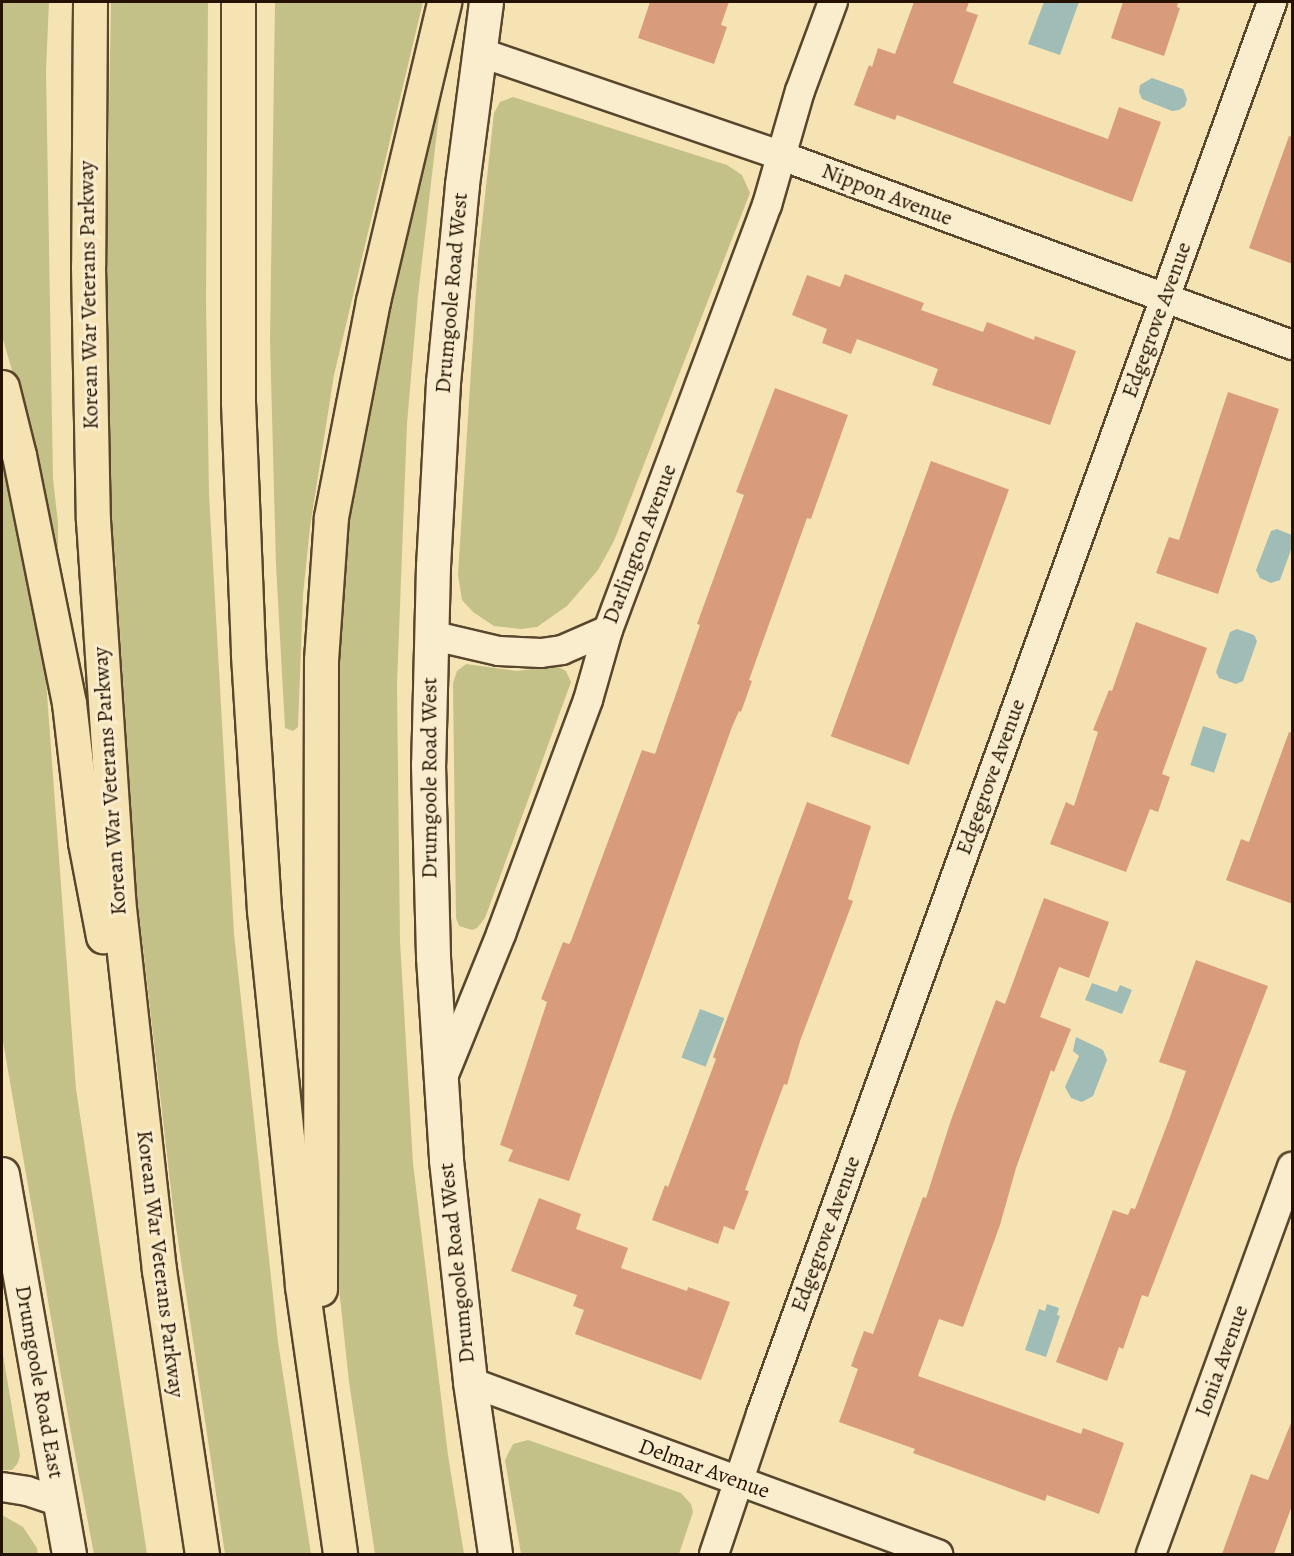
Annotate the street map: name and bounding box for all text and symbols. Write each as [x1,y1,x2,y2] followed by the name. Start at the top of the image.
[818,158,956,232] street label: Nippon Avenue
[73,160,105,430] street label: Korean War Veterans Parkway
[430,191,474,395] street label: Drumgoole Road West
[1117,238,1197,402] street label: Edgegrove Avenue
[597,460,683,628] street label: Darlington Avenue
[87,646,133,916] street label: Korean War Veterans Parkway
[417,677,443,879] street label: Drumgoole Road West
[951,695,1031,859] street label: Edgegrove Avenue
[130,1129,190,1399] street label: Korean War Veterans Parkway
[786,1152,866,1316] street label: Edgegrove Avenue
[433,1161,481,1365] street label: Drumgoole Road West
[9,1283,69,1481] street label: Drumgoole Road East
[1190,1302,1254,1420] street label: Ionia Avenue
[635,1433,773,1505] street label: Delmar Avenue

